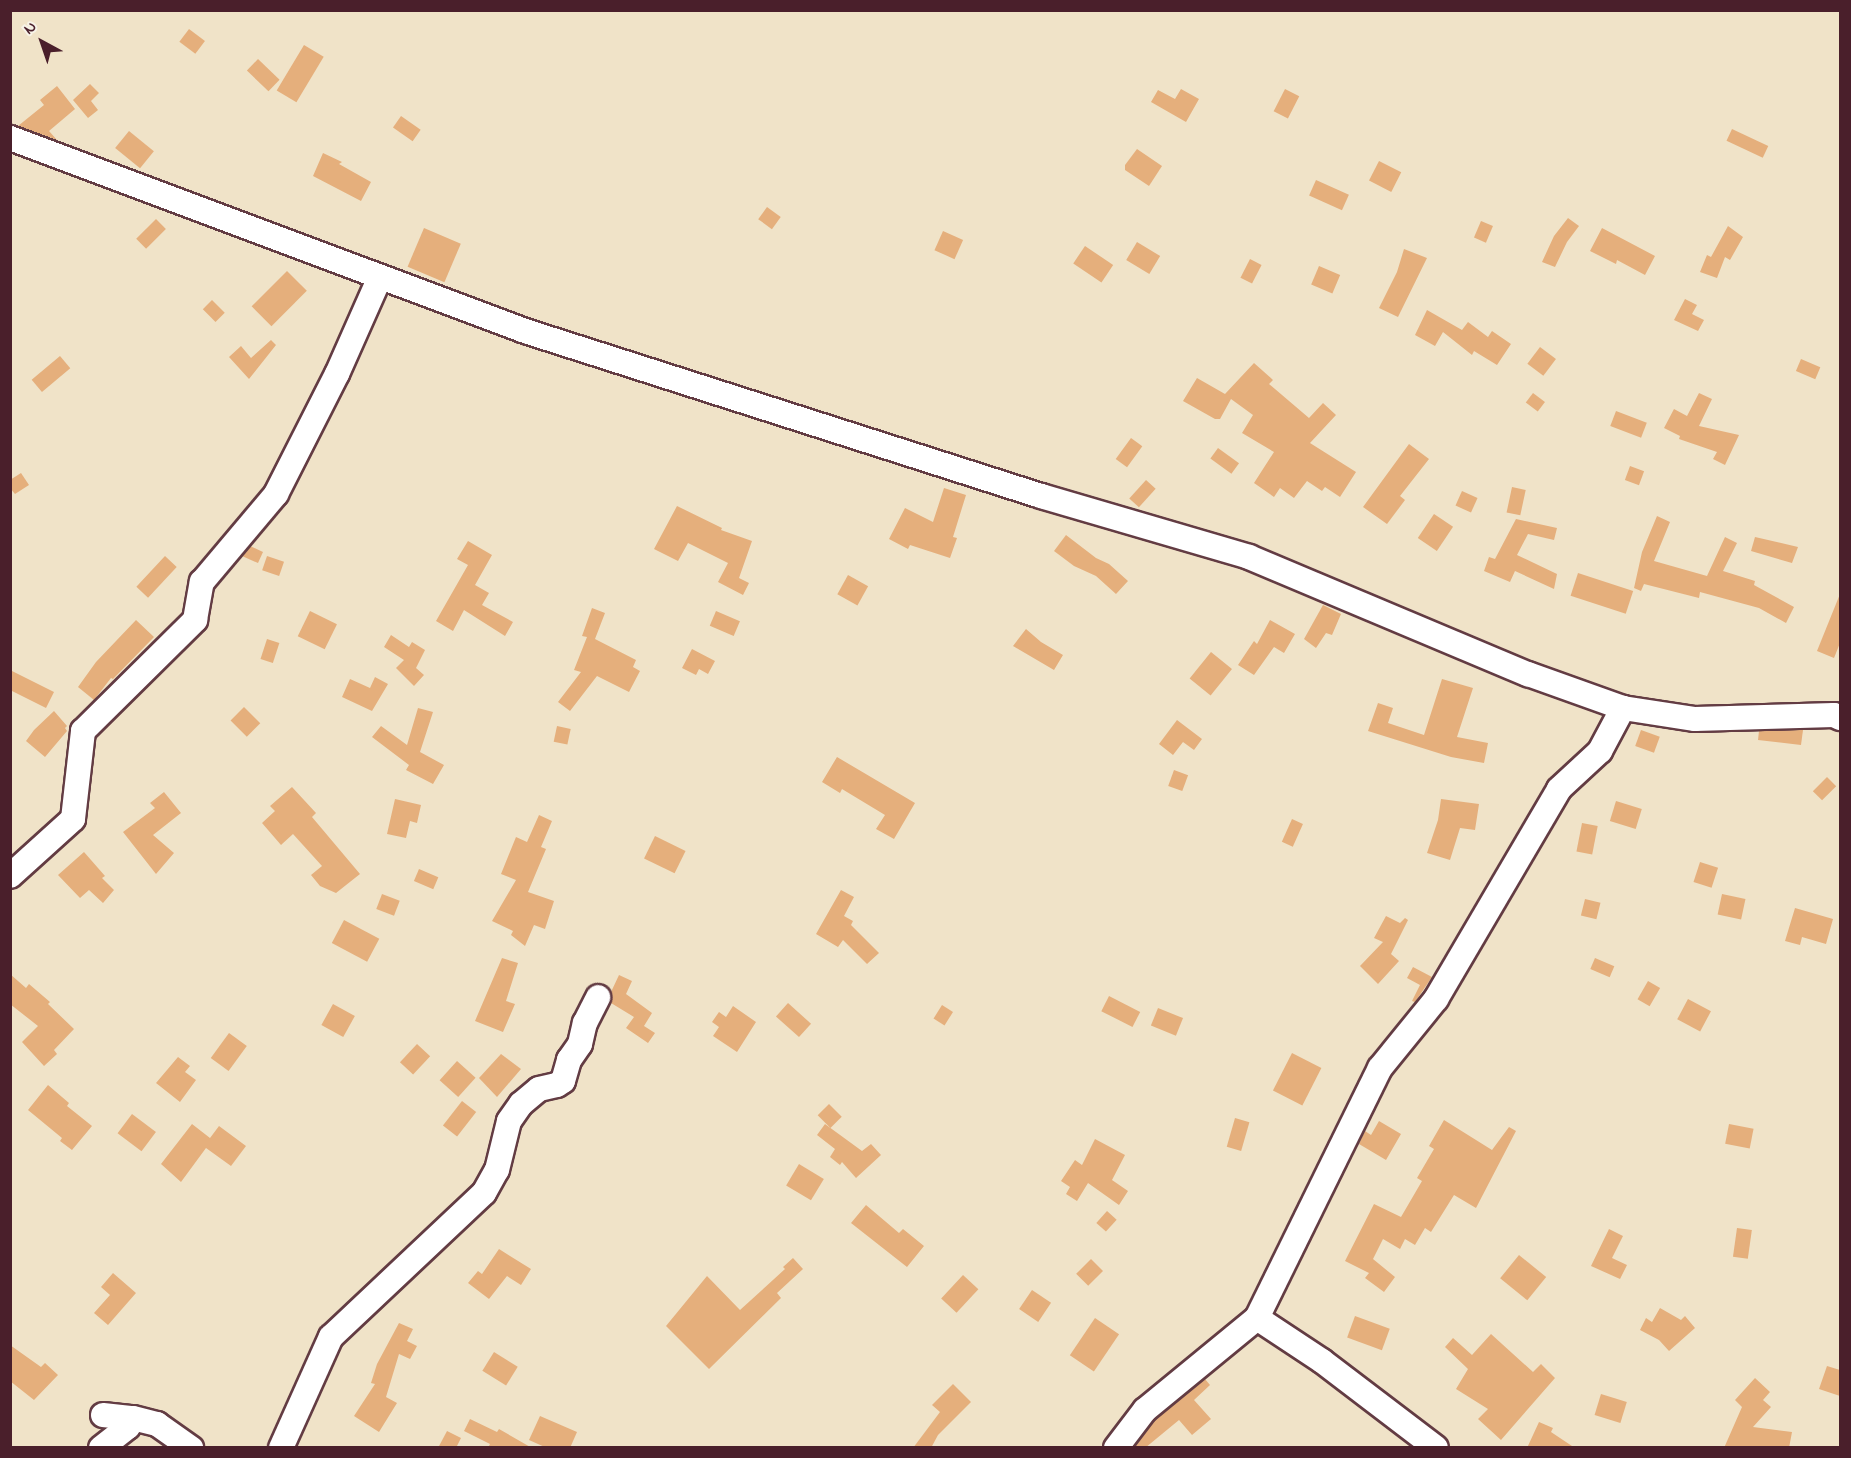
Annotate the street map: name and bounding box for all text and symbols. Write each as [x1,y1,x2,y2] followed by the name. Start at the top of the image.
[12,12,72,72] north arrow
[19,16,42,41] text: N

